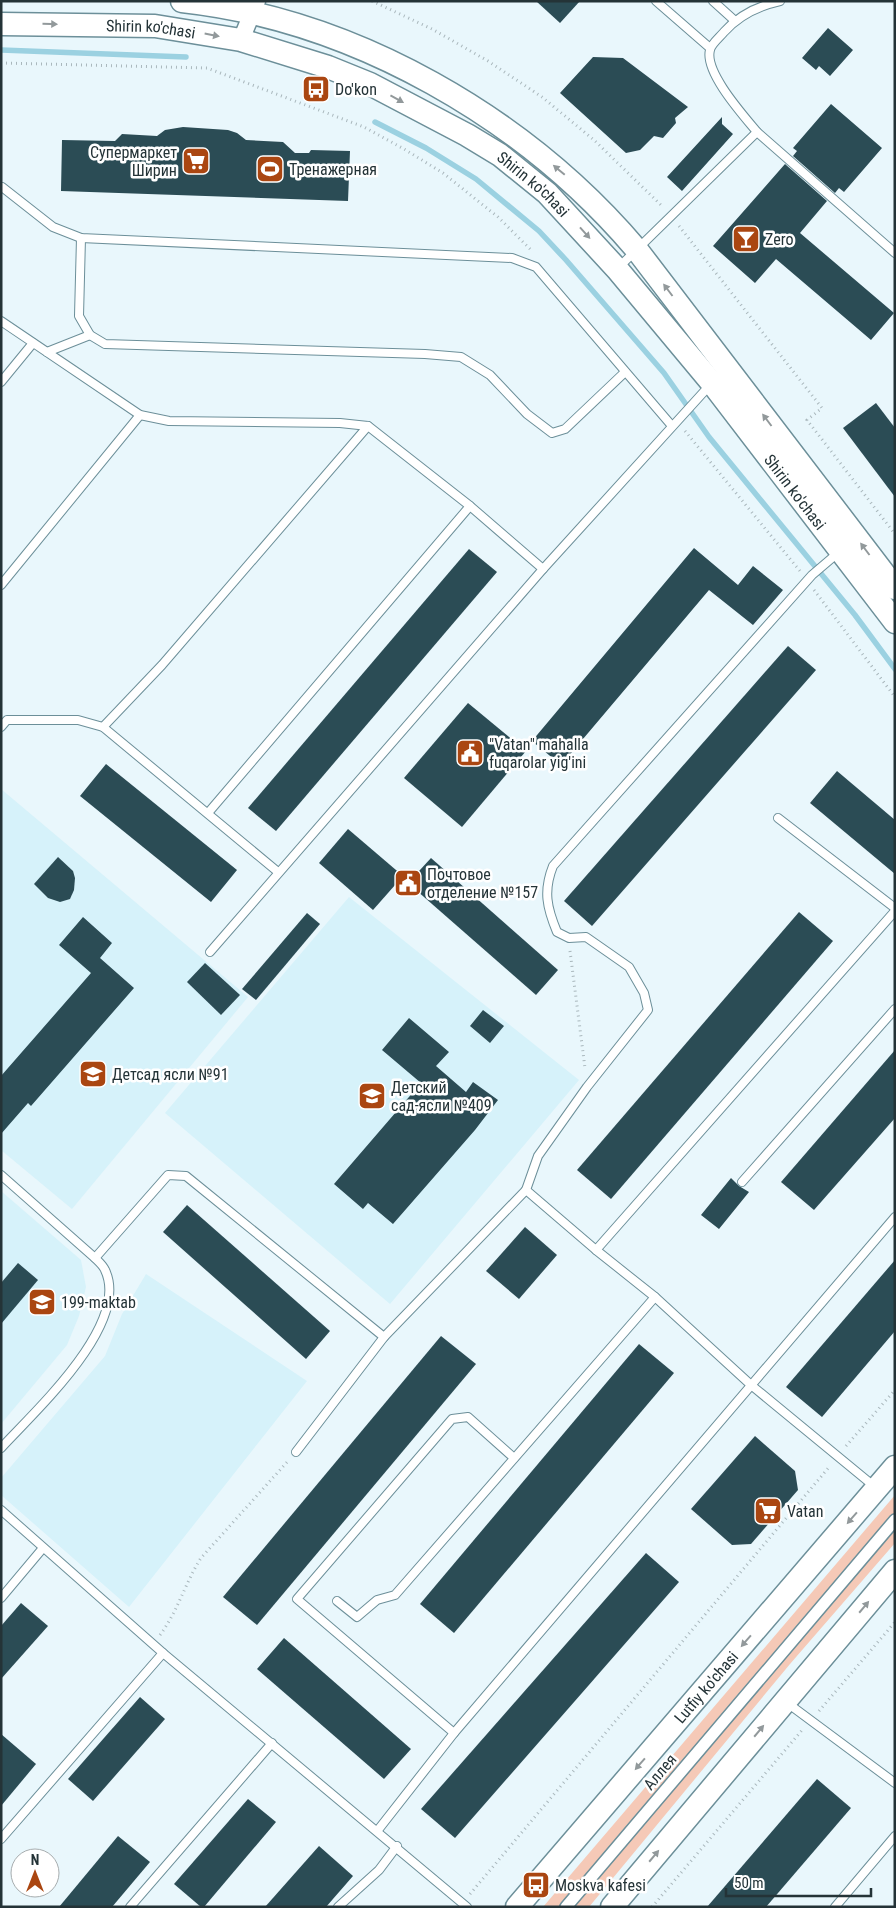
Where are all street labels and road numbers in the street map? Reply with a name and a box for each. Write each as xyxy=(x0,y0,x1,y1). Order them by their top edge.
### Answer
street label: Shirin ko'chasi xyxy=(106,16,197,42)
street label: Shirin ko'chasi xyxy=(493,147,574,221)
street label: Shirin ko'chasi xyxy=(760,450,830,533)
street label: Lutfiy ko'chasi xyxy=(670,1647,742,1727)
street label: Аллея xyxy=(640,1750,680,1794)

